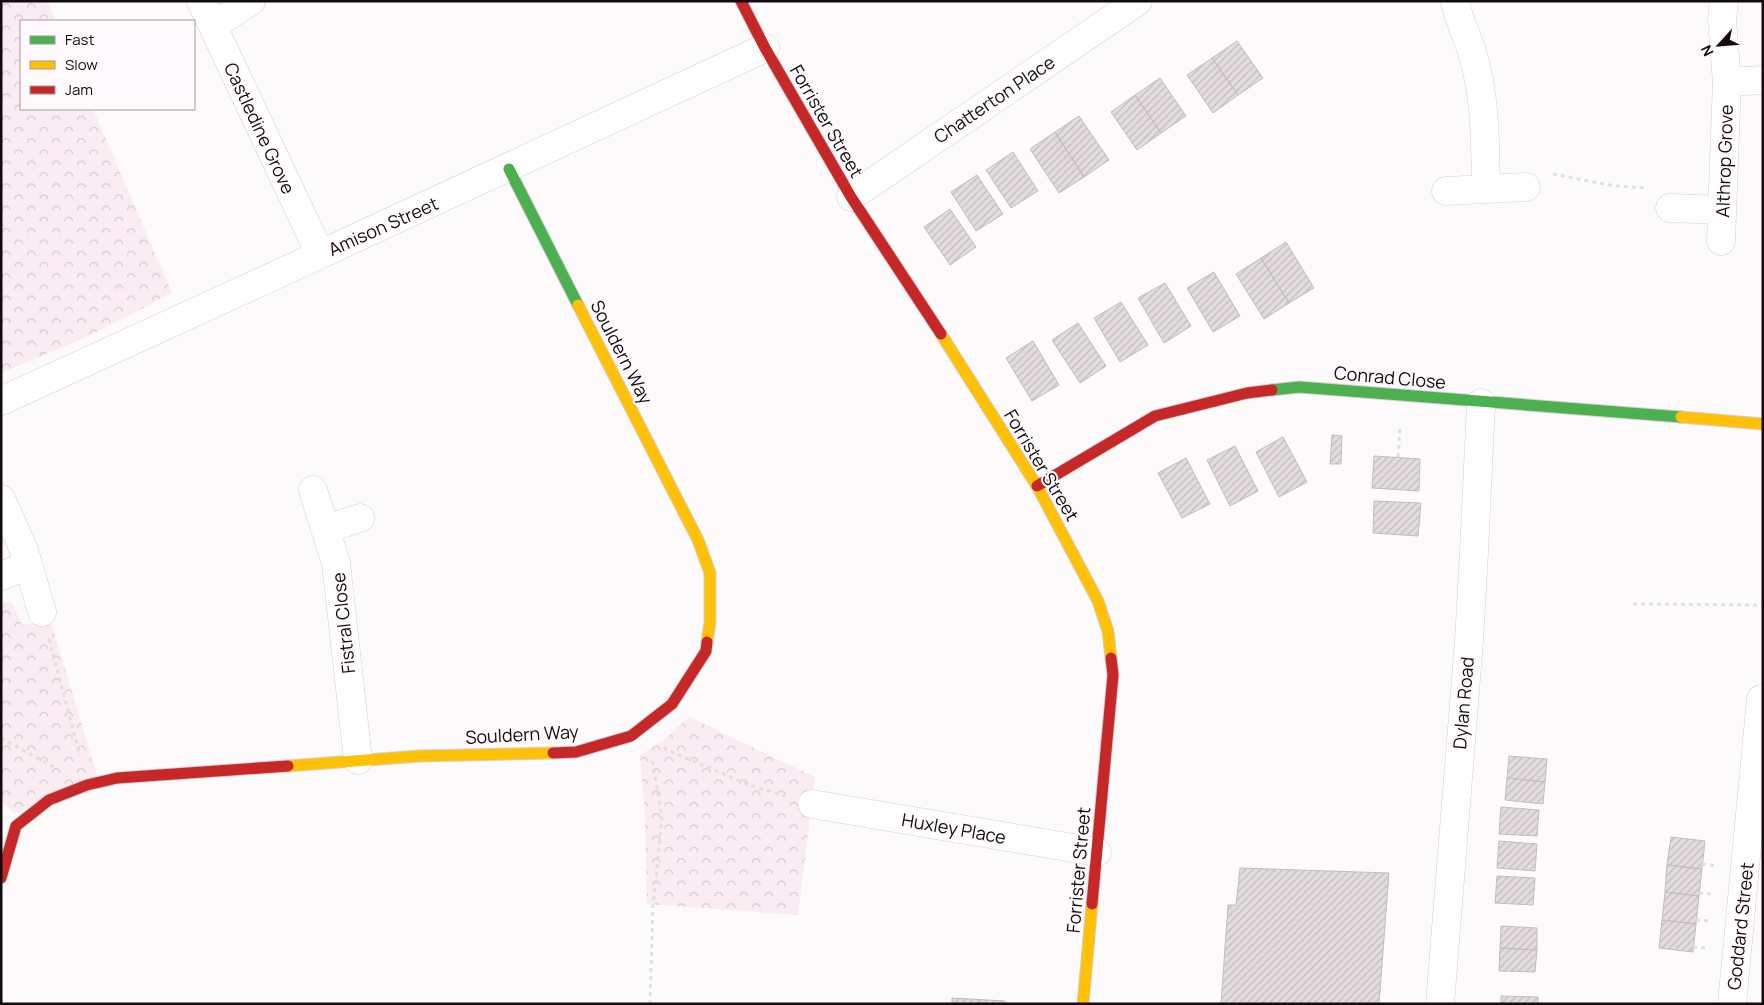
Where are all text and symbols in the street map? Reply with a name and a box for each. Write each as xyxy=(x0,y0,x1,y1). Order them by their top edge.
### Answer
legend xyxy=(20,20,195,110)
north arrow xyxy=(1694,20,1744,70)
text: Fast xyxy=(65,29,94,50)
text: N xyxy=(1696,42,1718,60)
street label: Chatterton Place xyxy=(929,50,1059,148)
text: Slow xyxy=(65,54,98,75)
street label: Castledine Grove xyxy=(219,58,301,198)
street label: Forrister Street xyxy=(785,60,869,182)
text: Jam xyxy=(65,79,93,100)
street label: Althrop Grove xyxy=(1710,104,1738,218)
street label: Amison Street xyxy=(324,191,442,261)
street label: Souldern Way xyxy=(586,296,659,409)
street label: Conrad Close xyxy=(1333,360,1447,394)
street label: Forrister Street xyxy=(999,405,1085,525)
street label: Fistral Close xyxy=(326,571,360,675)
street label: Dylan Road xyxy=(1447,656,1479,750)
street label: Souldern Way xyxy=(465,719,580,749)
street label: Forrister Street xyxy=(1061,806,1095,934)
street label: Huxley Place xyxy=(900,807,1008,849)
street label: Goddard Street xyxy=(1721,861,1759,991)

